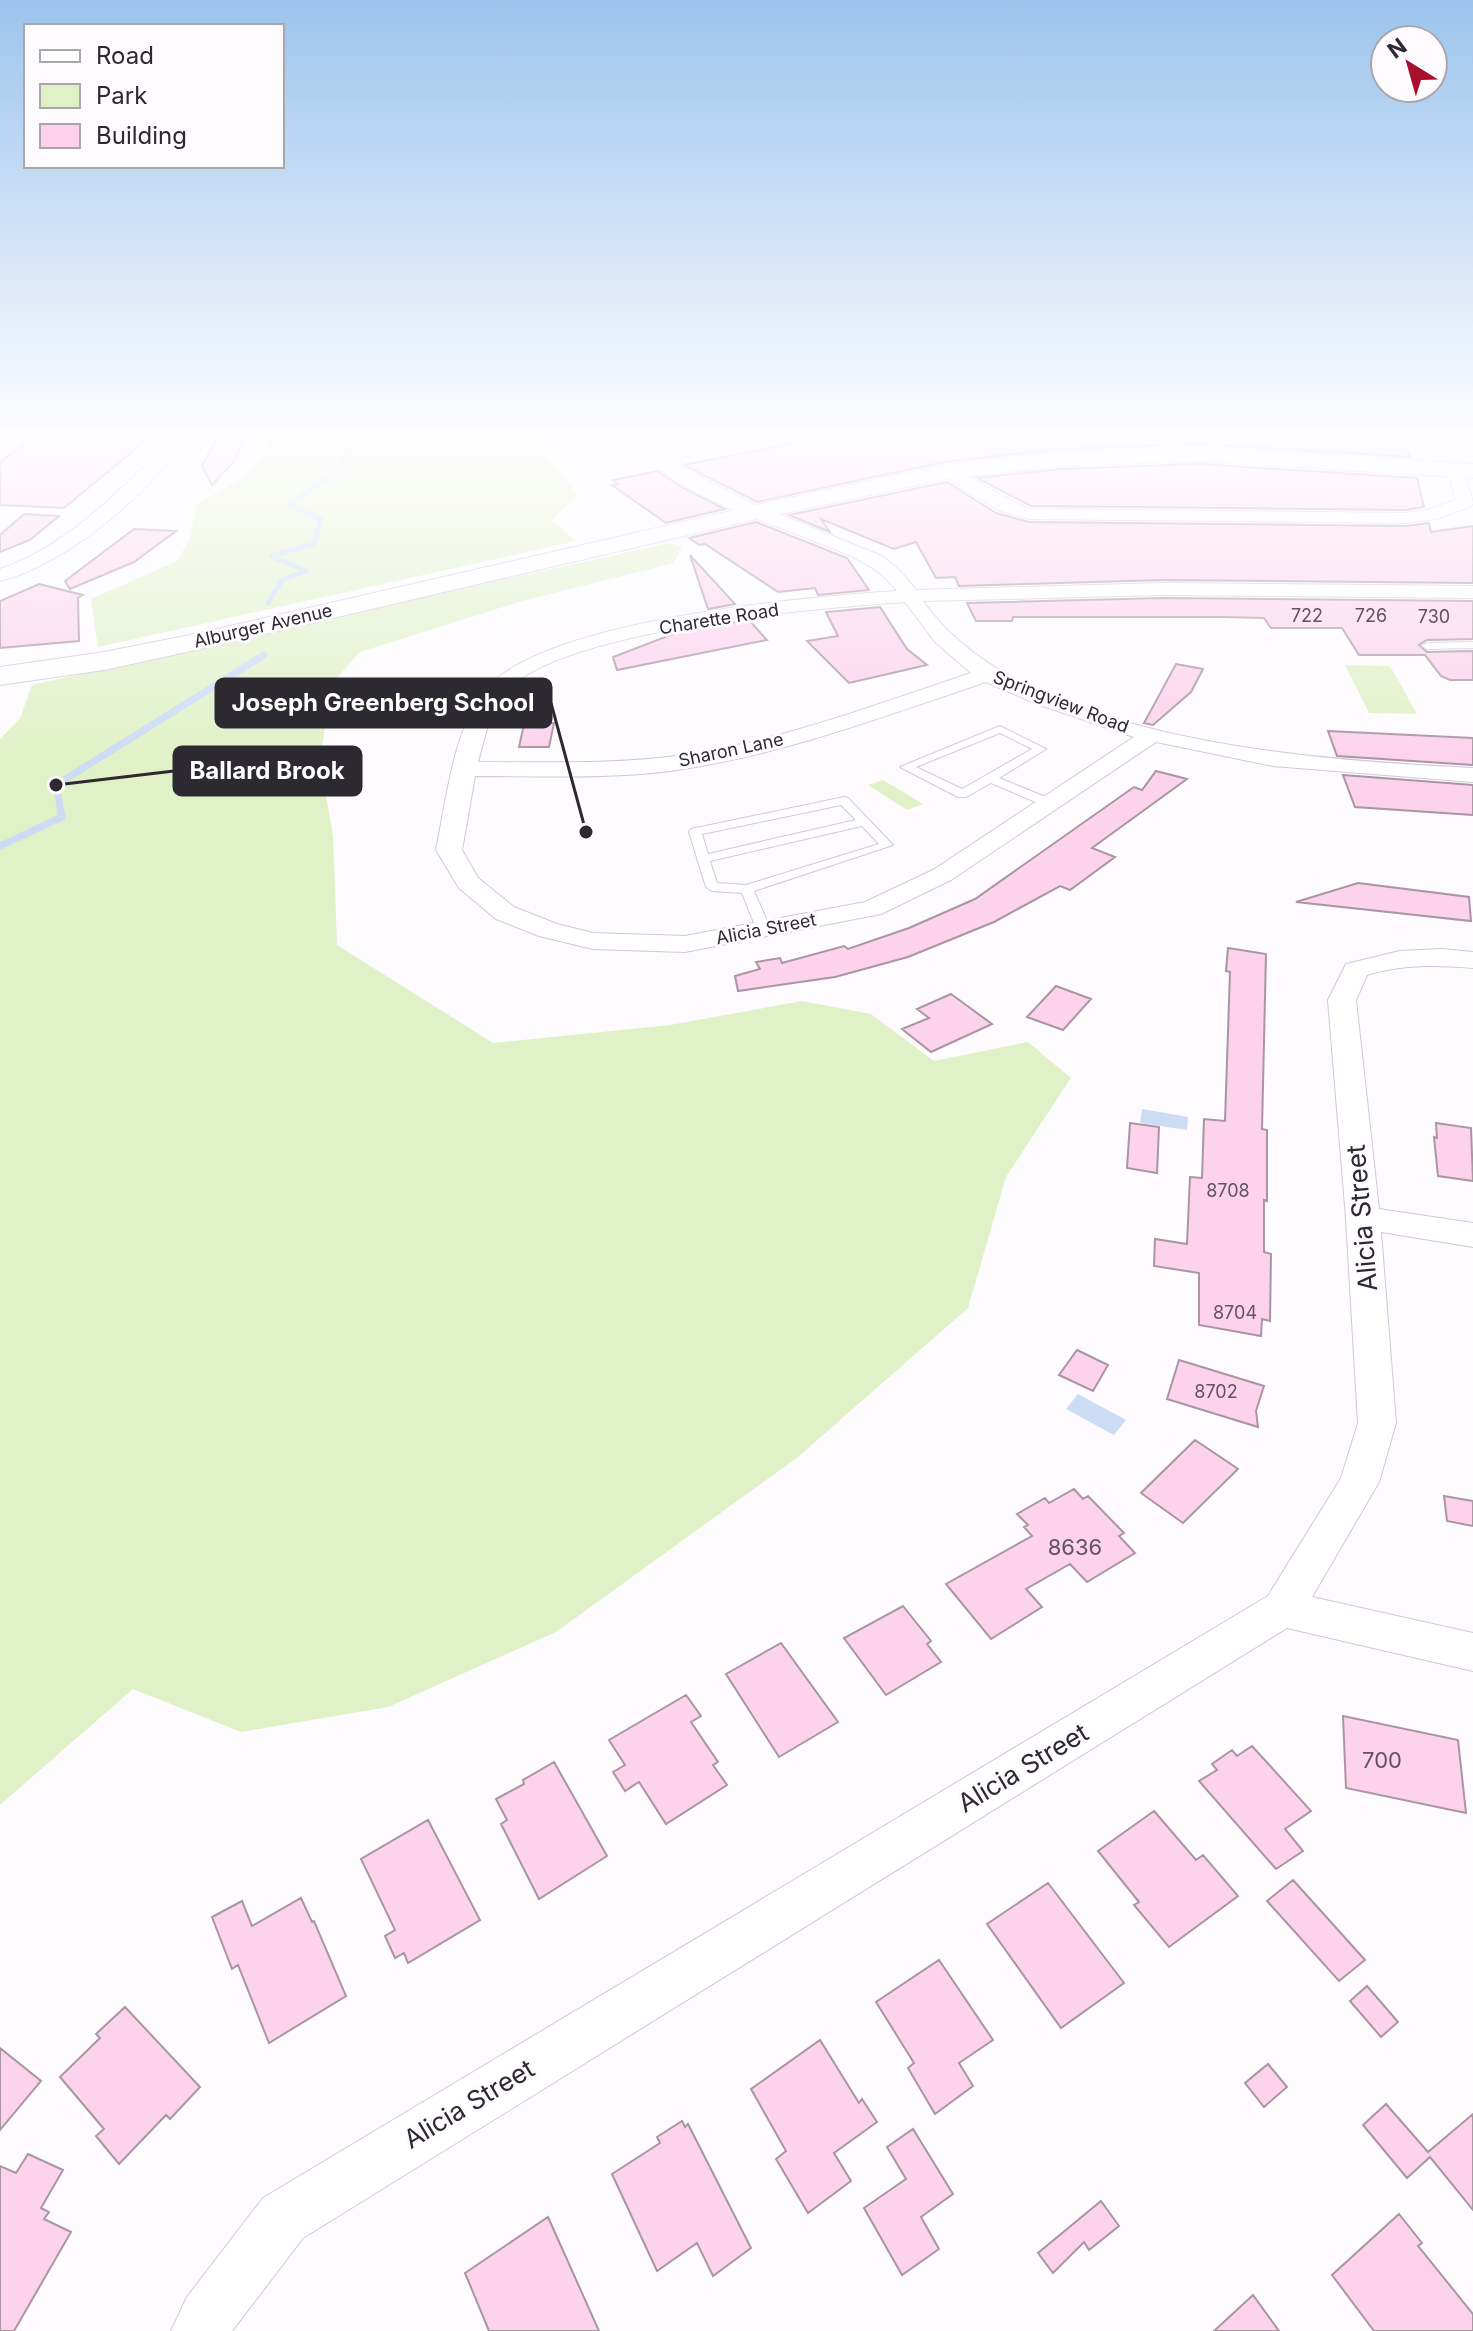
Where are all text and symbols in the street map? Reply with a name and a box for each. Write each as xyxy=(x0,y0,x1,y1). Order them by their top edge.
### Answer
legend xyxy=(24,24,284,168)
north arrow xyxy=(1369,24,1449,104)
text: N xyxy=(1382,33,1411,63)
text: Road xyxy=(96,41,154,70)
text: Park xyxy=(96,81,147,110)
text: Building xyxy=(96,121,187,150)
street label: Alburger Avenue xyxy=(192,599,334,652)
street label: Charette Road xyxy=(658,599,780,638)
house number: 722 xyxy=(1291,605,1323,626)
house number: 726 xyxy=(1355,605,1387,626)
house number: 730 xyxy=(1418,606,1450,627)
street label: Springview Road xyxy=(990,666,1132,737)
callout: Joseph Greenberg School xyxy=(216,679,551,727)
text: Joseph Greenberg School xyxy=(231,688,535,717)
street label: Sharon Lane xyxy=(677,728,785,771)
callout: Ballard Brook xyxy=(174,747,361,795)
text: Ballard Brook xyxy=(189,756,345,785)
street label: Alicia Street xyxy=(714,908,818,949)
street label: Alicia Street xyxy=(1340,1143,1383,1293)
house number: 8708 xyxy=(1206,1180,1250,1201)
house number: 8704 xyxy=(1213,1302,1257,1323)
house number: 8702 xyxy=(1194,1381,1238,1402)
house number: 8636 xyxy=(1048,1534,1102,1560)
street label: Alicia Street xyxy=(952,1716,1094,1819)
house number: 700 xyxy=(1362,1747,1402,1773)
street label: Alicia Street xyxy=(398,2052,540,2155)

